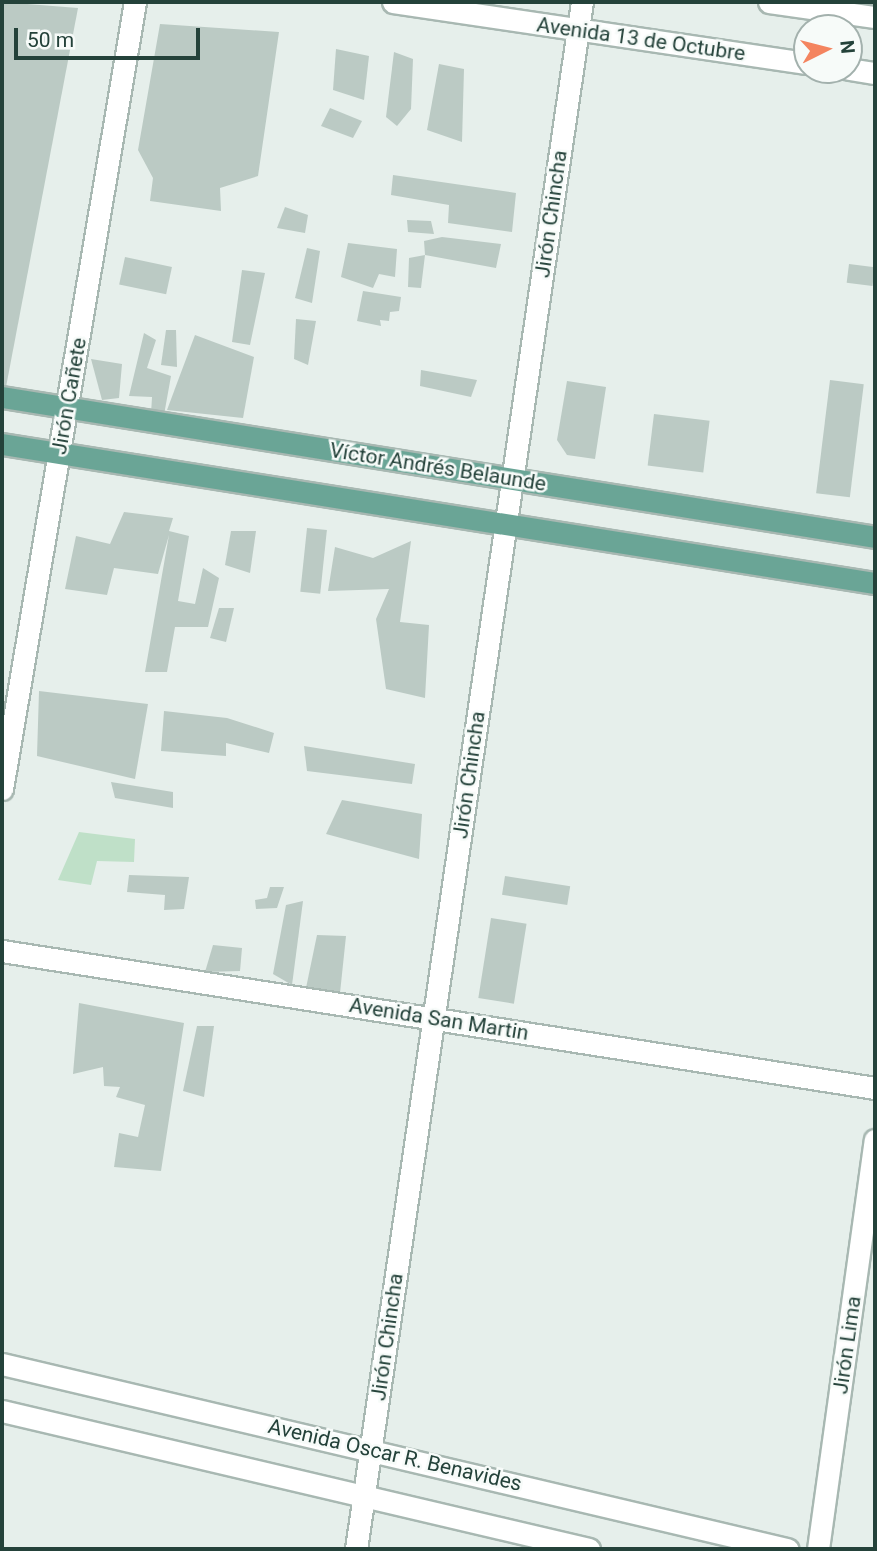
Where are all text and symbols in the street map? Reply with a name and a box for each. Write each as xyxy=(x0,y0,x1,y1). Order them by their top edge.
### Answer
street label: Avenida 13 de Octubre xyxy=(535,12,747,66)
scale bar xyxy=(18,14,203,58)
north arrow xyxy=(793,14,863,84)
text: 50 m xyxy=(27,28,74,52)
text: N xyxy=(835,39,860,55)
street label: Jirón Chincha xyxy=(530,149,572,279)
street label: Jirón Cañete xyxy=(46,336,92,456)
street label: Víctor Andrés Belaunde xyxy=(328,437,548,497)
street label: Jirón Chincha xyxy=(448,710,490,840)
street label: Avenida San Martin xyxy=(348,992,530,1046)
street label: Jirón Chincha xyxy=(366,1272,408,1402)
street label: Jirón Lima xyxy=(828,1294,866,1396)
street label: Avenida Oscar R. Benavides xyxy=(266,1414,524,1496)

